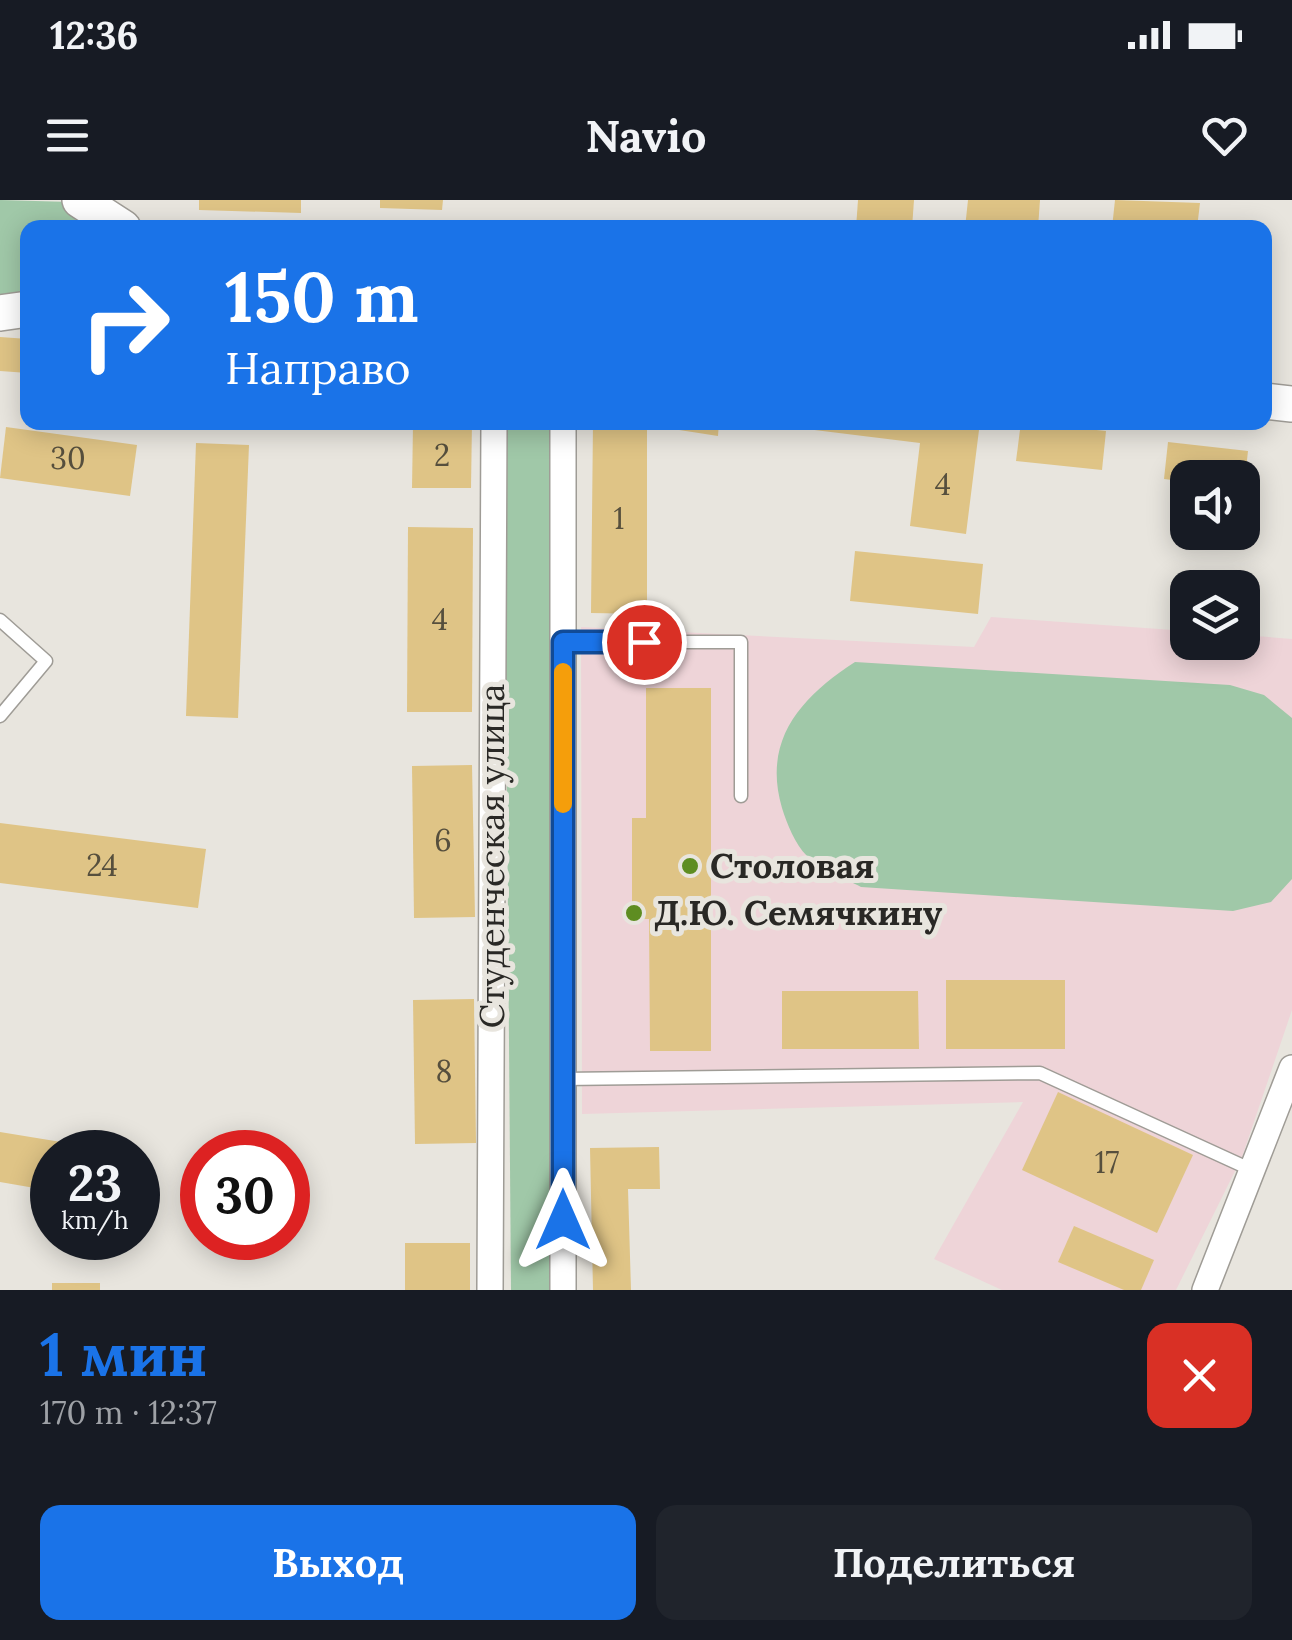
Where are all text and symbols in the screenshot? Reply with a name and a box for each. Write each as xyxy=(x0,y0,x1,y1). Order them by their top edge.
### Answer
text: 12:36 xyxy=(50,11,138,59)
text: Navio xyxy=(585,107,707,164)
icon: menu xyxy=(40,108,95,163)
icon: heart xyxy=(1197,108,1252,163)
text: 150 m xyxy=(225,252,419,341)
icon: right xyxy=(60,260,190,390)
text: Направо xyxy=(225,339,411,396)
house number: 2 xyxy=(434,436,450,474)
house number: 30 xyxy=(50,439,86,477)
map controls xyxy=(1170,460,1260,660)
button: sound xyxy=(1170,460,1260,550)
house number: 4 xyxy=(935,465,951,503)
house number: 1 xyxy=(614,499,624,537)
button: layers xyxy=(1170,570,1260,660)
house number: 4 xyxy=(432,600,448,638)
pin xyxy=(602,600,687,685)
icon: arrive xyxy=(617,615,672,670)
street label: Студенческая улица xyxy=(469,684,514,1028)
house number: 6 xyxy=(434,821,452,859)
place label: Столовая xyxy=(710,843,875,888)
house number: 24 xyxy=(86,846,118,884)
marker: Столовая xyxy=(679,855,701,877)
place label: Д.Ю. Семячкину xyxy=(654,890,943,935)
marker: Д.Ю. Семячкину xyxy=(623,902,645,924)
house number: 8 xyxy=(436,1052,452,1090)
speed limit sign: 30 xyxy=(180,1130,310,1260)
house number: 17 xyxy=(1095,1143,1120,1181)
text: 23 xyxy=(68,1151,122,1215)
position arrow xyxy=(511,1168,615,1272)
text: km/h xyxy=(61,1204,129,1236)
text: 1 мин xyxy=(40,1316,208,1392)
button: close xyxy=(1147,1323,1252,1428)
text: 170 m · 12:37 xyxy=(40,1392,217,1433)
button: Выход xyxy=(40,1505,636,1620)
button: Поделиться xyxy=(656,1505,1252,1620)

